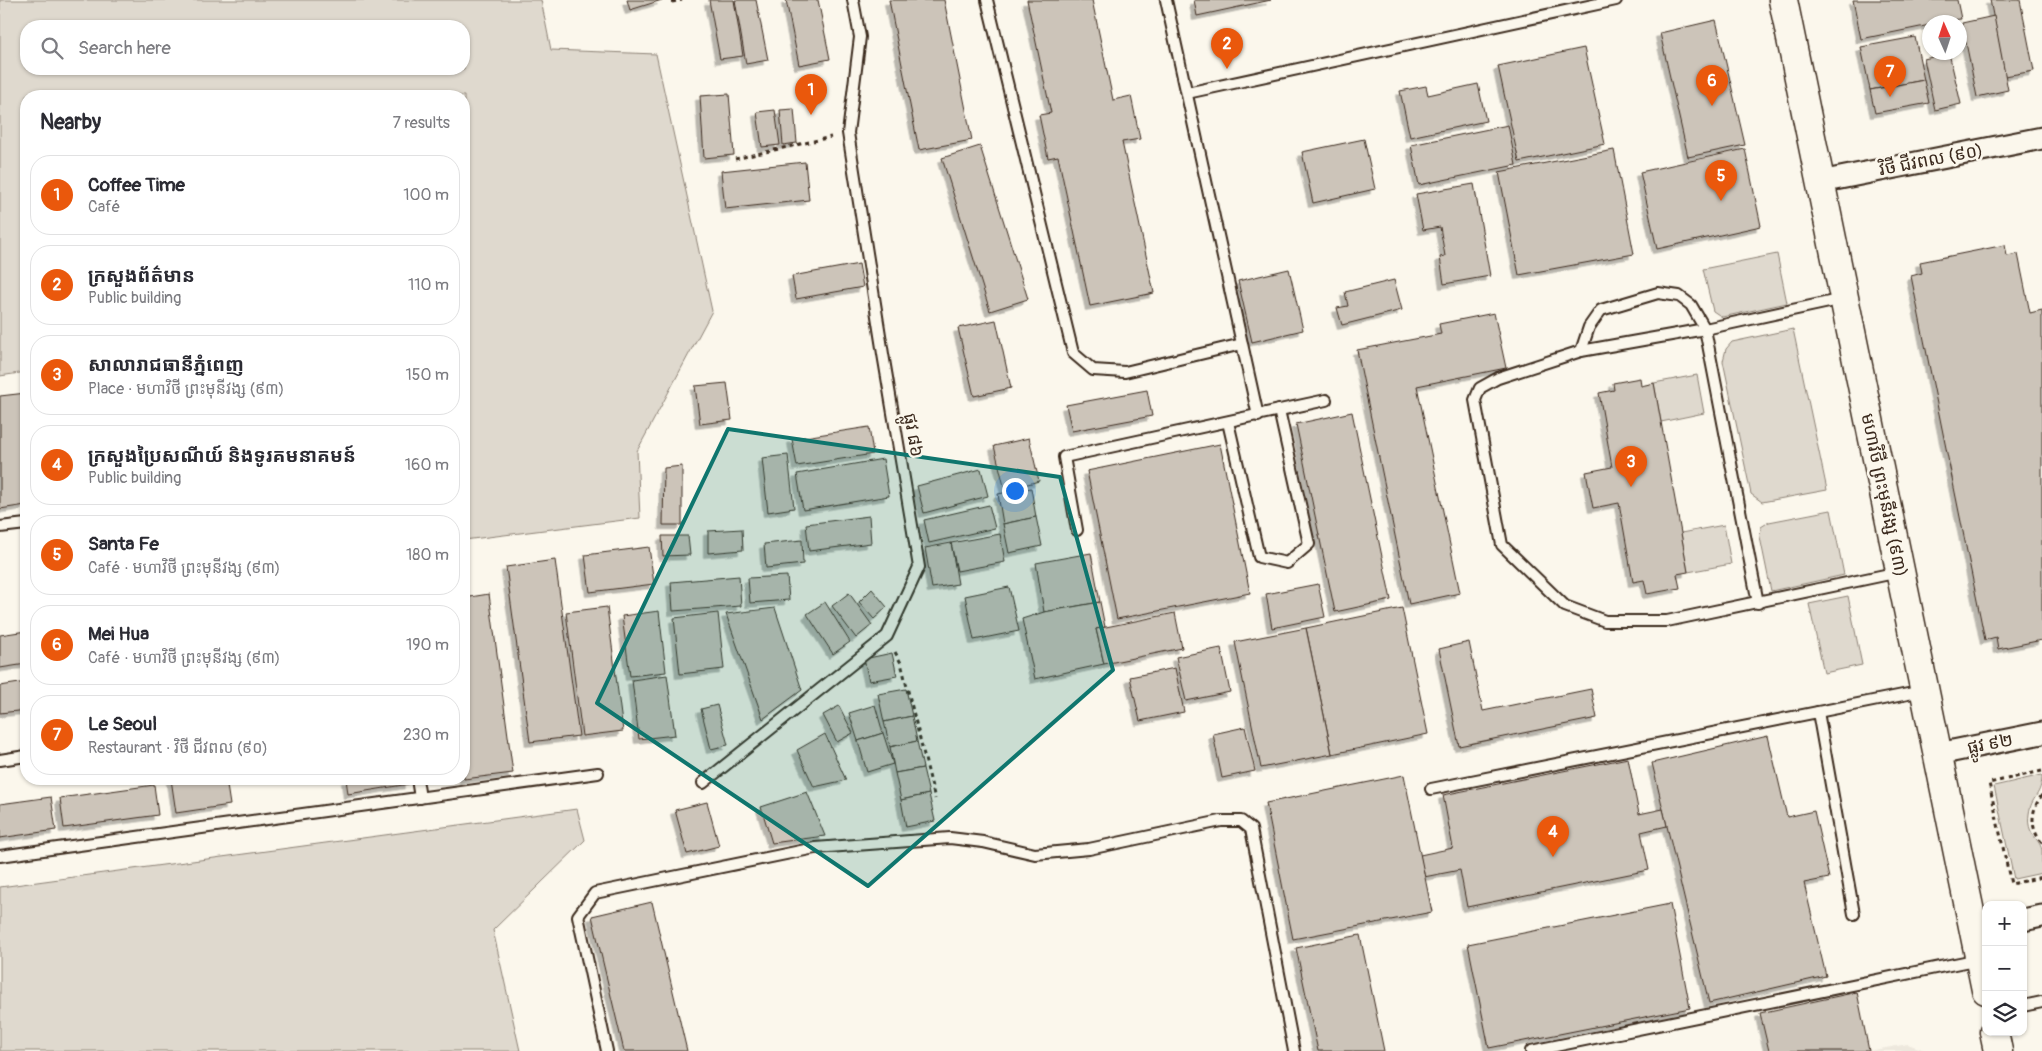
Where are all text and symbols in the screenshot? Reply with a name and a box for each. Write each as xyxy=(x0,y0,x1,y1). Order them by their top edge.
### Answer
north arrow xyxy=(1922,15,1967,60)
search box xyxy=(20,20,470,75)
pin: 2 xyxy=(1211,28,1243,69)
icon: search xyxy=(38,34,66,62)
text: Search here xyxy=(78,36,171,60)
pin: 7 xyxy=(1874,56,1906,97)
pin: 6 xyxy=(1696,65,1728,106)
pin: 1 xyxy=(795,74,827,115)
text: Nearby xyxy=(40,109,101,136)
text: 7 results xyxy=(392,113,450,133)
street label: វិថី ជីវពល (៩០) xyxy=(1876,138,1985,182)
pin: 5 xyxy=(1705,160,1737,201)
text: Coffee Time xyxy=(88,173,185,197)
text: 1 xyxy=(54,185,60,205)
text: 100 m xyxy=(403,185,449,205)
text: Café xyxy=(88,197,120,217)
text: ក្រសួងព័ត៌មាន xyxy=(88,264,195,288)
text: 2 xyxy=(53,275,61,295)
text: 110 m xyxy=(408,275,449,295)
text: Public building xyxy=(88,288,181,308)
text: សាលារាជធានីភ្នំពេញ xyxy=(88,353,244,377)
text: 3 xyxy=(53,365,61,385)
text: 150 m xyxy=(405,365,449,385)
text: Place · មហាវិថី ព្រះមុនីវង្ស (៩៣) xyxy=(88,379,284,399)
street label: ផ្លូវ ៨៦ xyxy=(894,411,928,459)
street label: មហាវិថី ព្រះមុនីវង្ស (៩៣) xyxy=(1855,411,1913,579)
text: ក្រសួងប្រៃសណីយ៍ និងទូរគមនាគមន៍ xyxy=(88,444,356,468)
pin: 3 xyxy=(1615,446,1647,487)
text: 4 xyxy=(52,455,62,475)
text: 160 m xyxy=(405,455,449,475)
text: Public building xyxy=(88,468,181,488)
your location xyxy=(1002,478,1028,504)
text: Santa Fe xyxy=(88,532,159,556)
text: 5 xyxy=(53,545,61,565)
text: 180 m xyxy=(406,545,449,565)
text: Café · មហាវិថី ព្រះមុនីវង្ស (៩៣) xyxy=(88,558,280,578)
text: Mei Hua xyxy=(88,622,149,646)
text: 6 xyxy=(52,635,62,655)
text: 190 m xyxy=(406,635,449,655)
text: Café · មហាវិថី ព្រះមុនីវង្ស (៩៣) xyxy=(88,648,280,668)
text: Le Seoul xyxy=(88,712,157,736)
text: 7 xyxy=(53,725,61,745)
text: 230 m xyxy=(403,725,449,745)
street label: ផ្លូវ ៩២ xyxy=(1965,728,2016,764)
text: Restaurant · វិថី ជីវពល (៩០) xyxy=(88,738,268,758)
pin: 4 xyxy=(1537,816,1569,857)
map controls xyxy=(1982,901,2027,1036)
button: + xyxy=(1982,901,2027,946)
button: − xyxy=(1982,946,2027,991)
button: layers xyxy=(1982,991,2027,1036)

